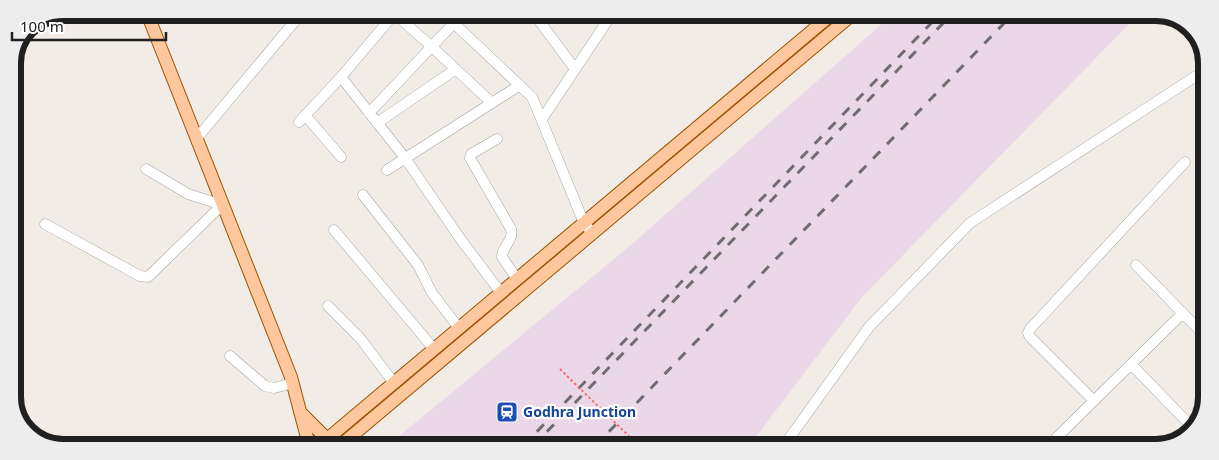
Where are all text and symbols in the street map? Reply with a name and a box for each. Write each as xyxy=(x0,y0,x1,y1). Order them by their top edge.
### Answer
scale bar xyxy=(12,10,166,42)
text: 100 m xyxy=(20,16,64,36)
station icon: Godhra Junction xyxy=(495,400,519,424)
place label: Godhra Junction xyxy=(523,402,636,421)

